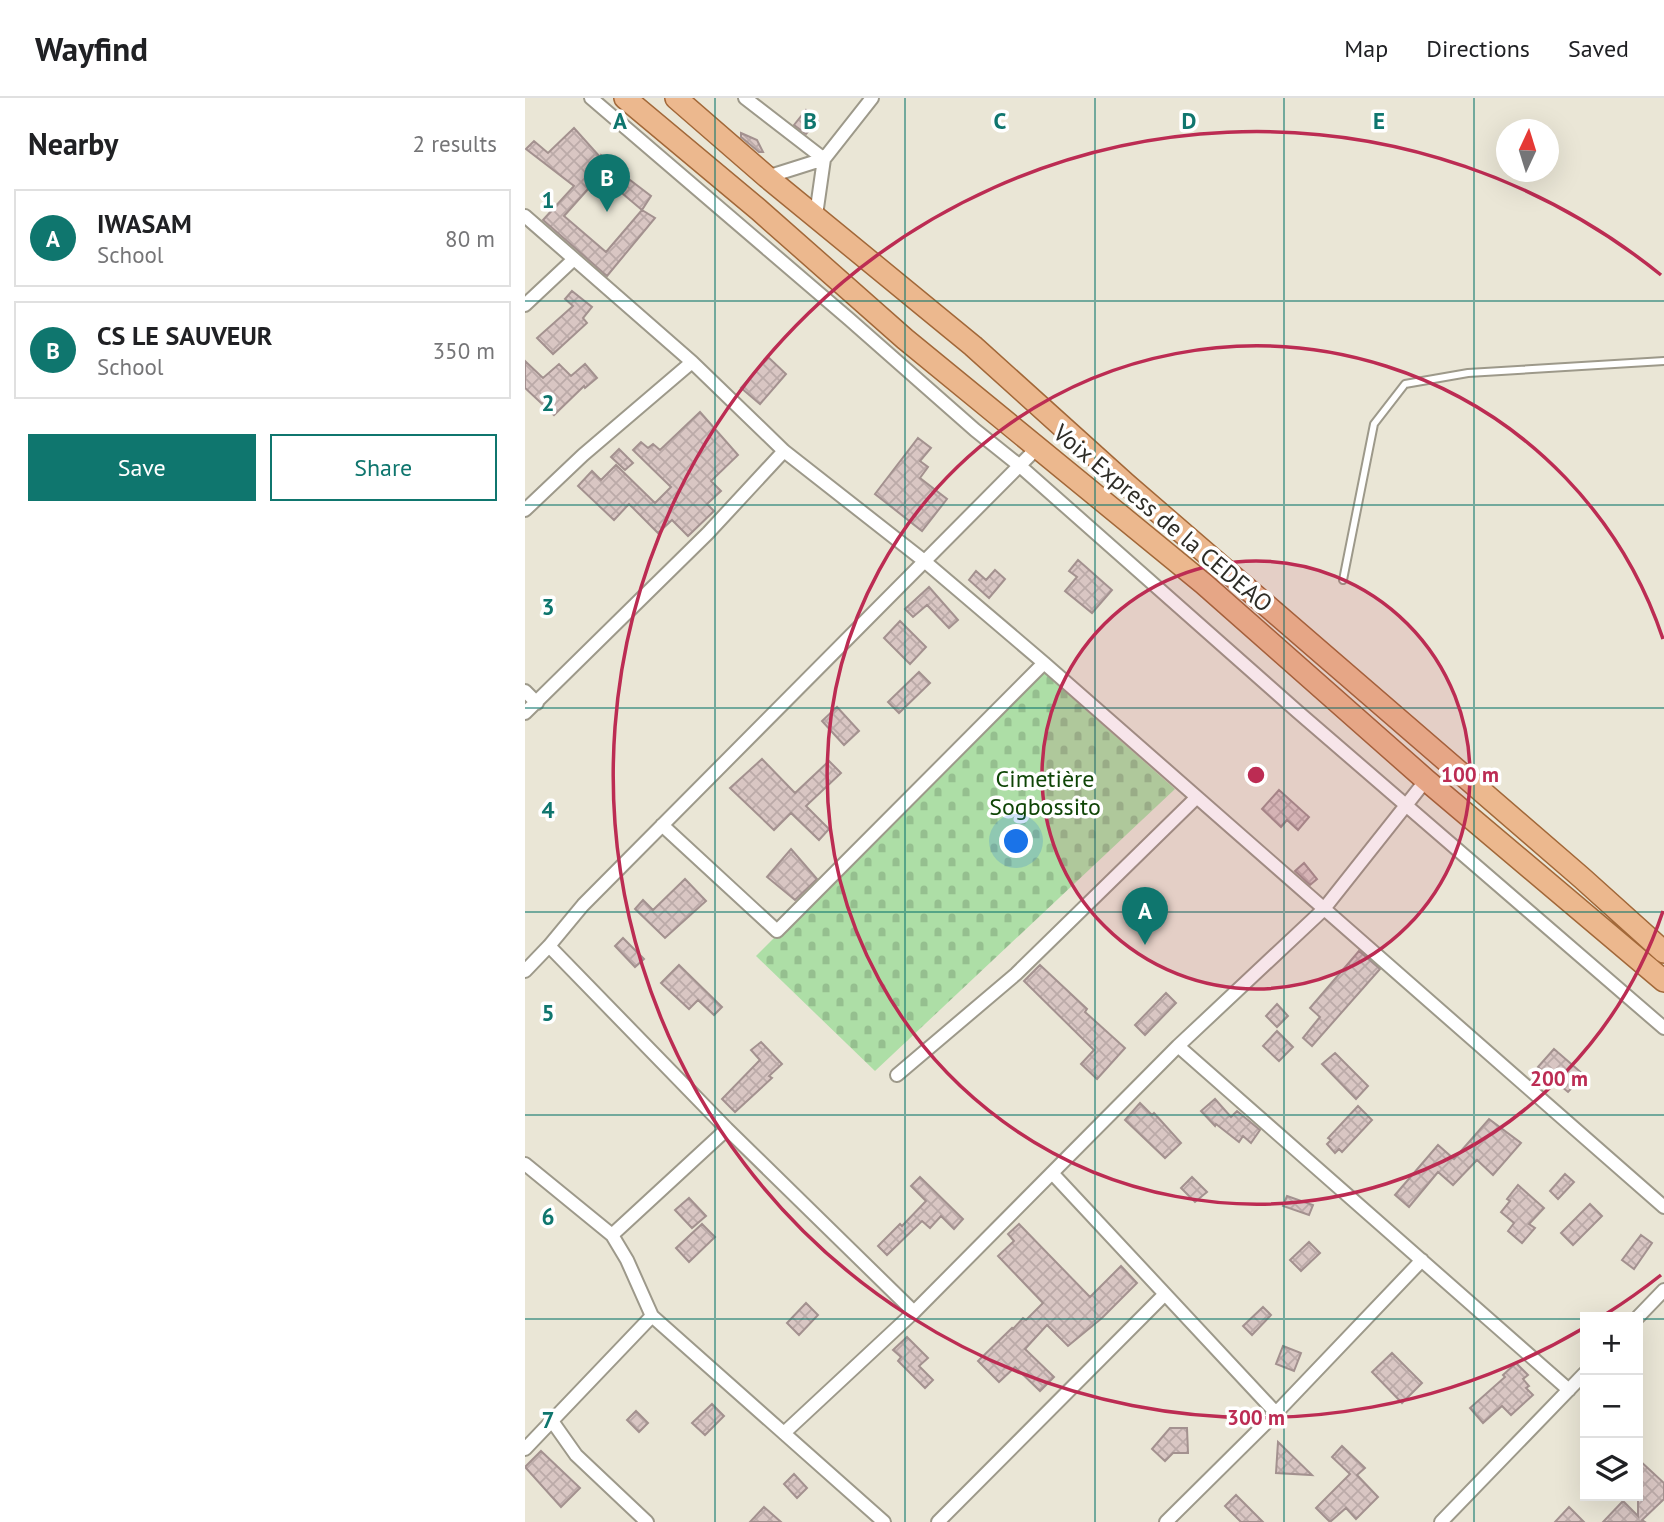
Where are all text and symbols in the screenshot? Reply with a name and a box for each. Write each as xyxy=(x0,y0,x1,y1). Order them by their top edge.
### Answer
text: Wayfind xyxy=(35,27,148,70)
text: Map xyxy=(1344,33,1388,64)
text: Directions xyxy=(1426,33,1530,64)
text: Saved xyxy=(1568,33,1629,64)
text: A xyxy=(613,106,627,135)
text: B xyxy=(803,106,817,135)
text: C xyxy=(994,106,1007,135)
text: D xyxy=(1182,106,1196,135)
text: E xyxy=(1373,106,1385,135)
north arrow xyxy=(1496,119,1559,182)
text: Nearby xyxy=(28,124,118,163)
text: 2 results xyxy=(413,129,497,158)
pin: B xyxy=(584,154,630,212)
text: 1 xyxy=(541,185,555,214)
text: IWASAM xyxy=(97,207,192,240)
text: A xyxy=(46,224,60,253)
text: 80 m xyxy=(445,224,495,253)
text: School xyxy=(97,240,164,269)
text: CS LE SAUVEUR xyxy=(97,319,272,352)
text: B xyxy=(46,336,60,365)
text: 350 m xyxy=(433,336,495,365)
text: School xyxy=(97,352,164,381)
text: 2 xyxy=(541,388,555,417)
street label: Voix Express de la CEDEAO xyxy=(1046,417,1279,619)
button: Save xyxy=(28,434,256,501)
button: Share xyxy=(270,434,497,501)
text: 3 xyxy=(541,592,555,621)
text: 100 m xyxy=(1441,761,1499,788)
park label: Cimetière Sogbossito xyxy=(989,763,1101,822)
centre of rings xyxy=(1244,763,1268,787)
text: 4 xyxy=(541,795,555,824)
your location xyxy=(999,824,1033,858)
pin: A xyxy=(1122,887,1168,945)
text: 5 xyxy=(541,998,555,1027)
text: 200 m xyxy=(1530,1065,1588,1092)
text: 6 xyxy=(541,1202,555,1231)
map controls xyxy=(1580,1312,1643,1501)
button: + xyxy=(1580,1312,1643,1375)
button: − xyxy=(1580,1375,1643,1438)
text: 300 m xyxy=(1227,1404,1285,1431)
text: 7 xyxy=(541,1405,555,1434)
button: layers xyxy=(1580,1438,1643,1501)

